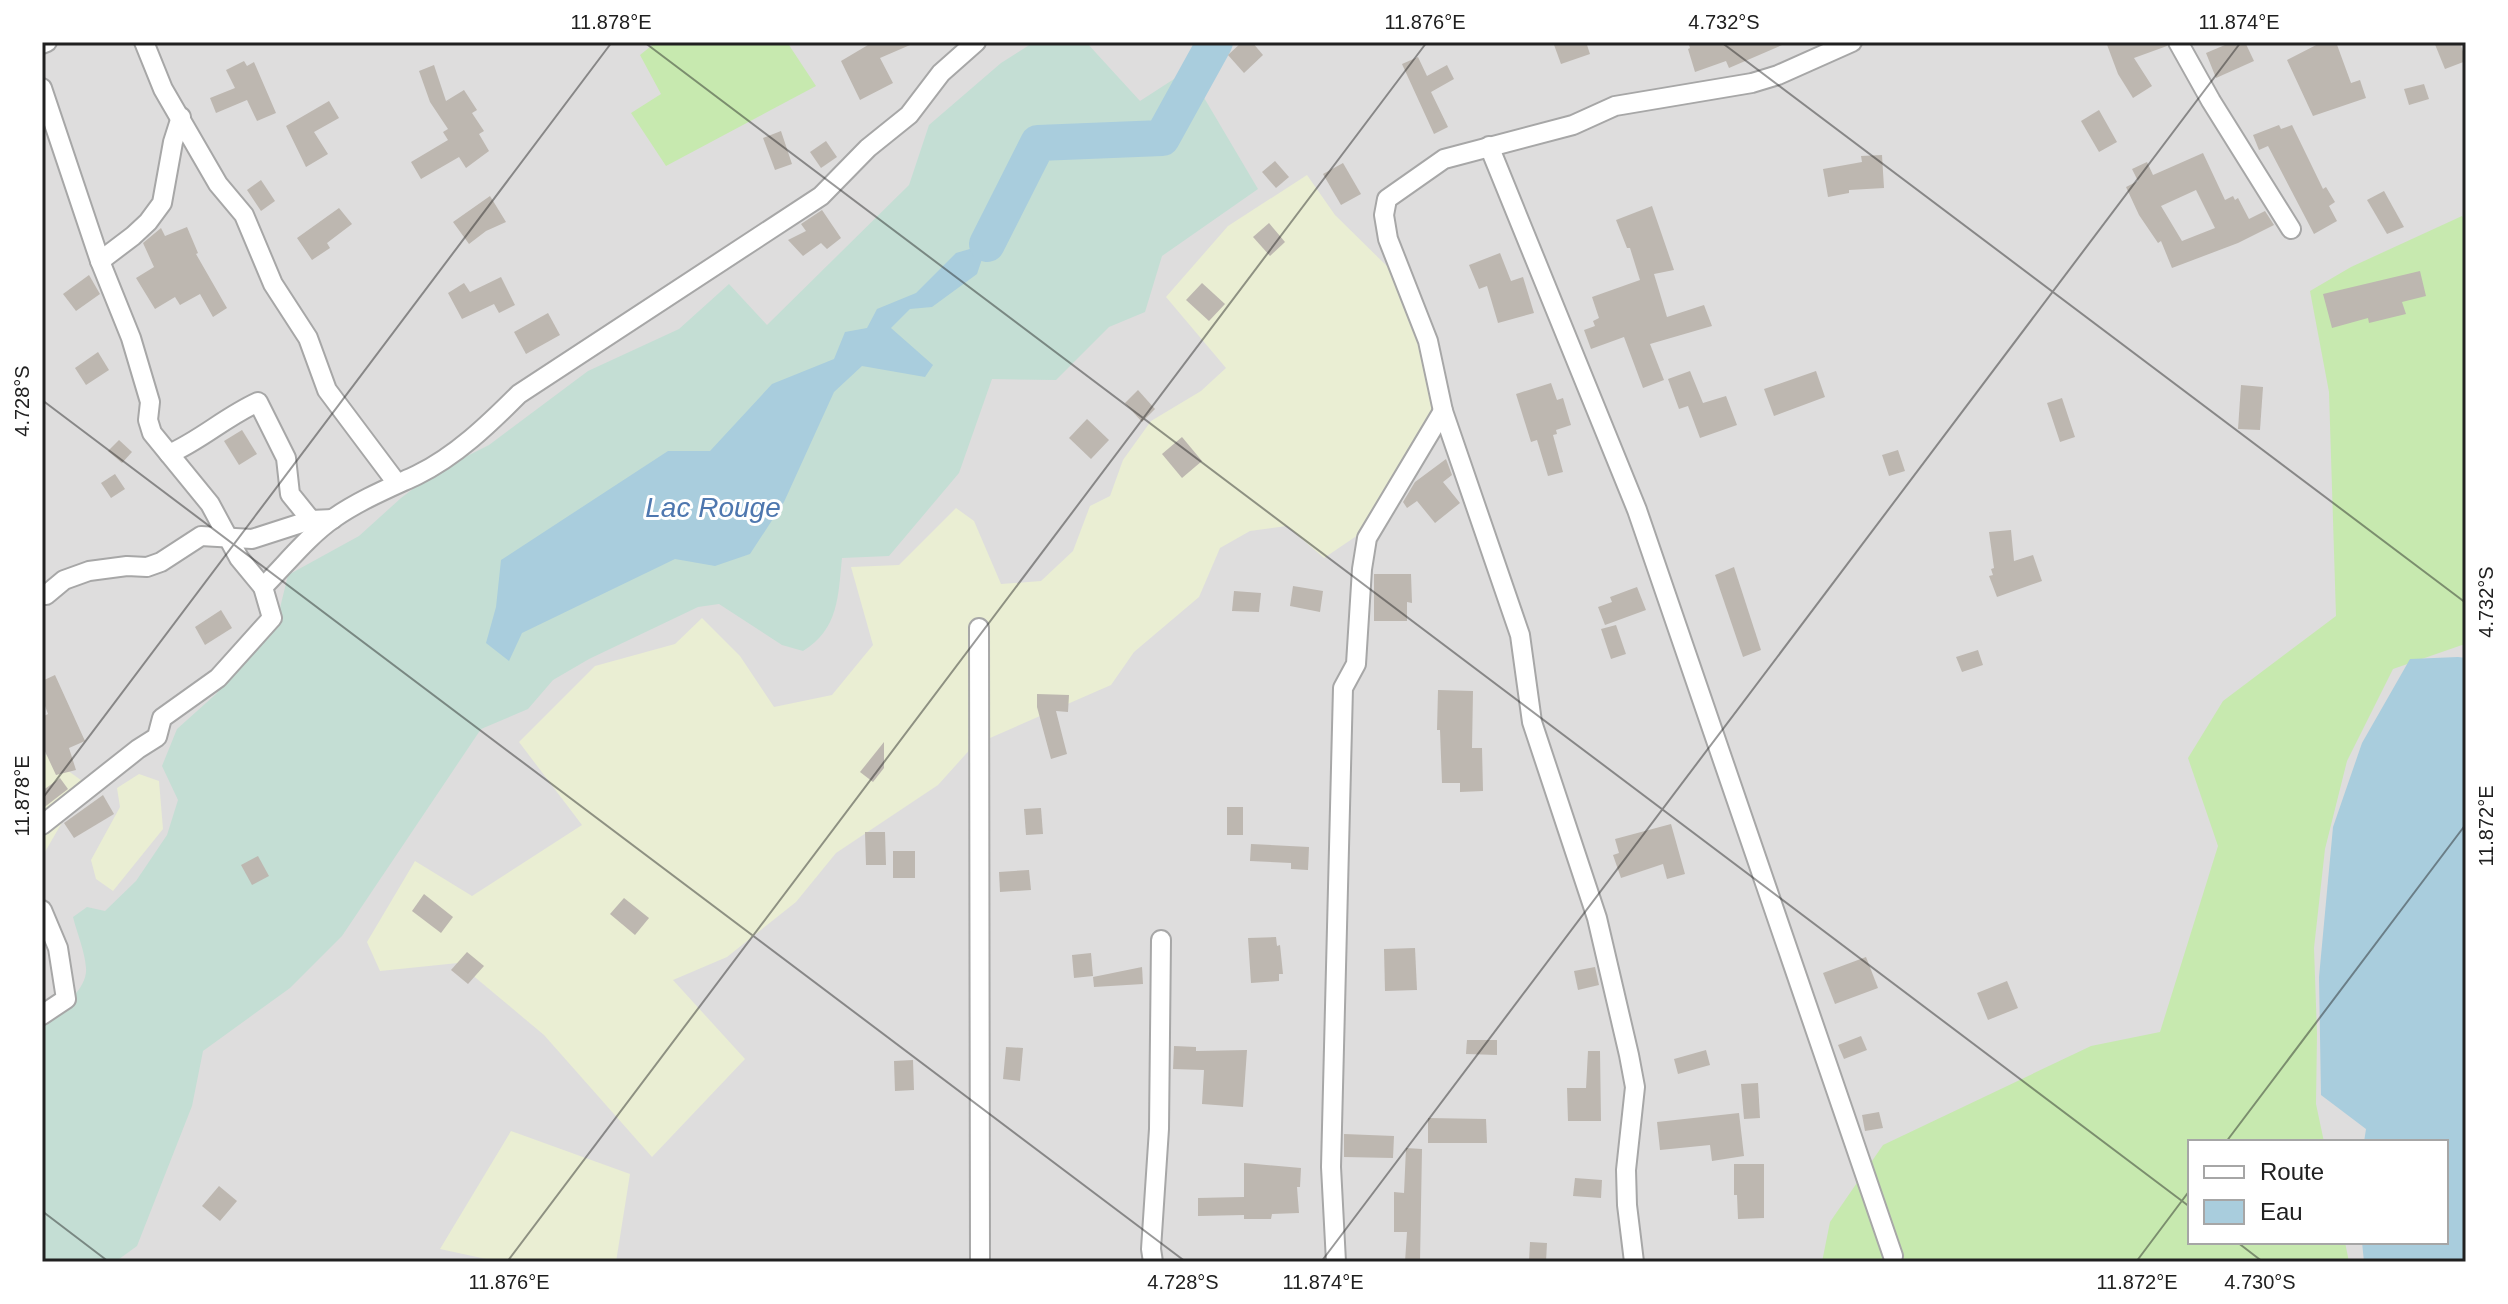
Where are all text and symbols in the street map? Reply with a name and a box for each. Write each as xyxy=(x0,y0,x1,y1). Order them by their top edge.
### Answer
text: 11.878°E xyxy=(570,11,652,33)
text: 11.876°E xyxy=(1384,11,1466,33)
text: 4.732°S xyxy=(1688,11,1760,33)
text: 11.874°E xyxy=(2198,11,2280,33)
text: 4.728°S xyxy=(11,365,33,437)
water label: Lac Rouge xyxy=(645,492,781,523)
text: 4.732°S xyxy=(2475,566,2497,638)
text: 11.878°E xyxy=(11,755,33,837)
text: 11.872°E xyxy=(2475,785,2497,867)
legend xyxy=(2188,1140,2448,1244)
text: Route xyxy=(2260,1158,2324,1185)
text: Eau xyxy=(2260,1198,2303,1225)
text: 11.876°E xyxy=(468,1271,550,1293)
text: 4.728°S xyxy=(1147,1271,1219,1293)
text: 11.874°E xyxy=(1282,1271,1364,1293)
text: 11.872°E xyxy=(2096,1271,2178,1293)
text: 4.730°S xyxy=(2224,1271,2296,1293)

